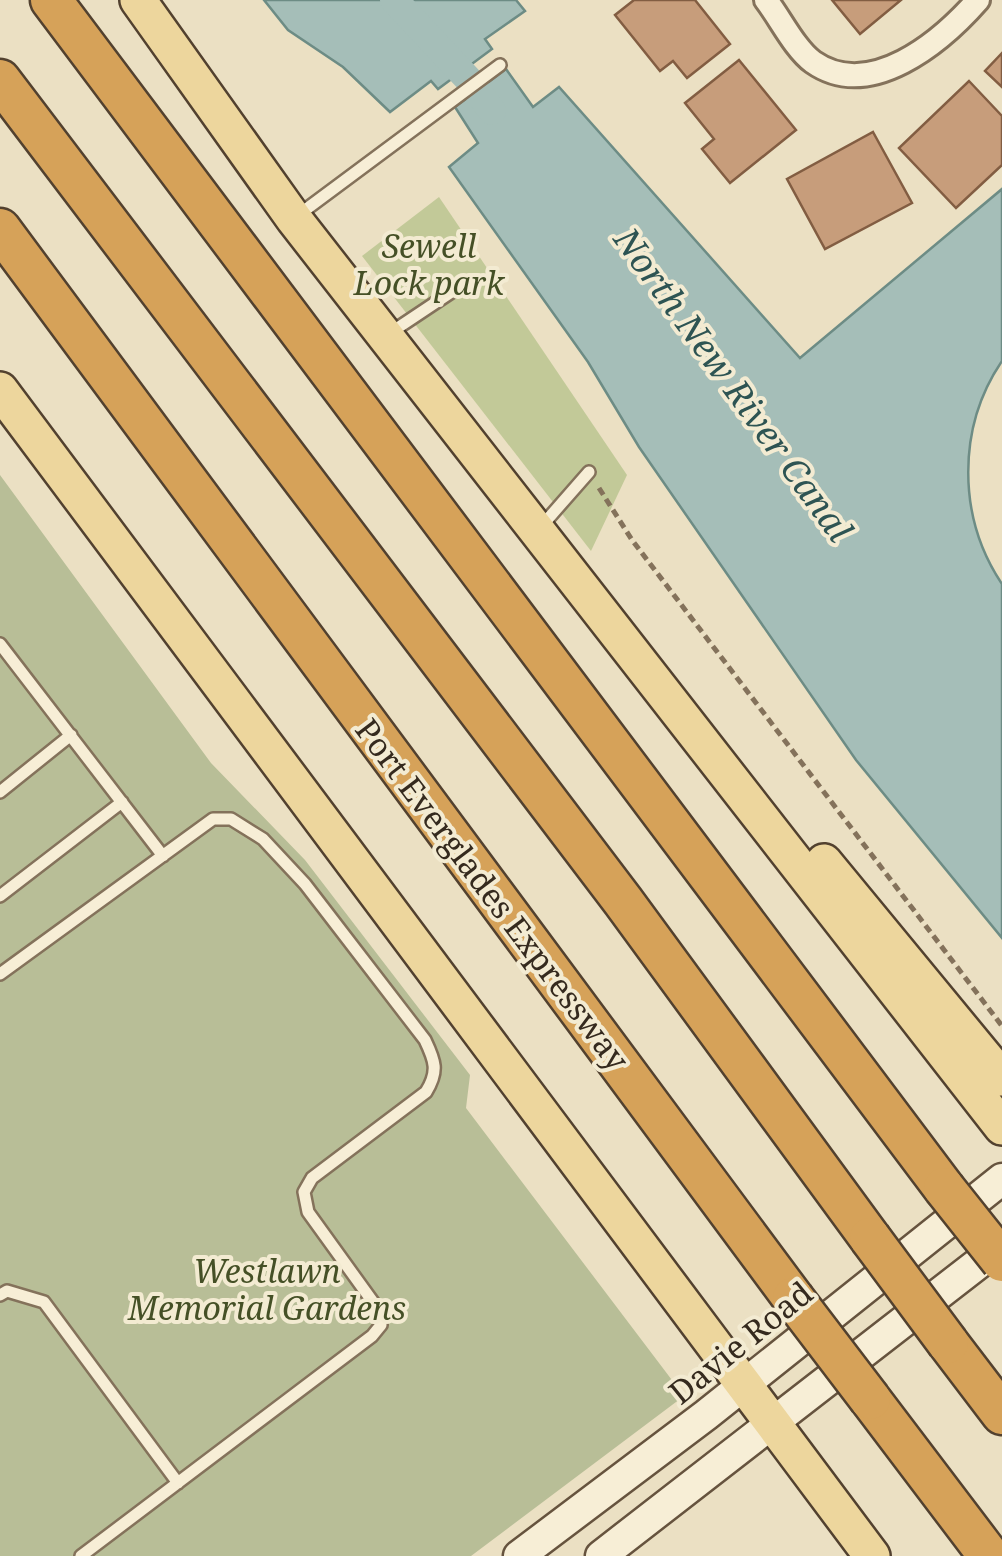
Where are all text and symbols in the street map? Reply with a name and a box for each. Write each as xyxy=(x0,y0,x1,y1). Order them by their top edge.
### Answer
water label: North New River Canal xyxy=(603,217,864,551)
park label: Sewell Lock park xyxy=(353,224,506,304)
street label: Port Everglades Expressway xyxy=(346,709,640,1079)
park label: Westlawn Memorial Gardens xyxy=(127,1249,406,1329)
street label: Davie Road xyxy=(659,1271,821,1413)

